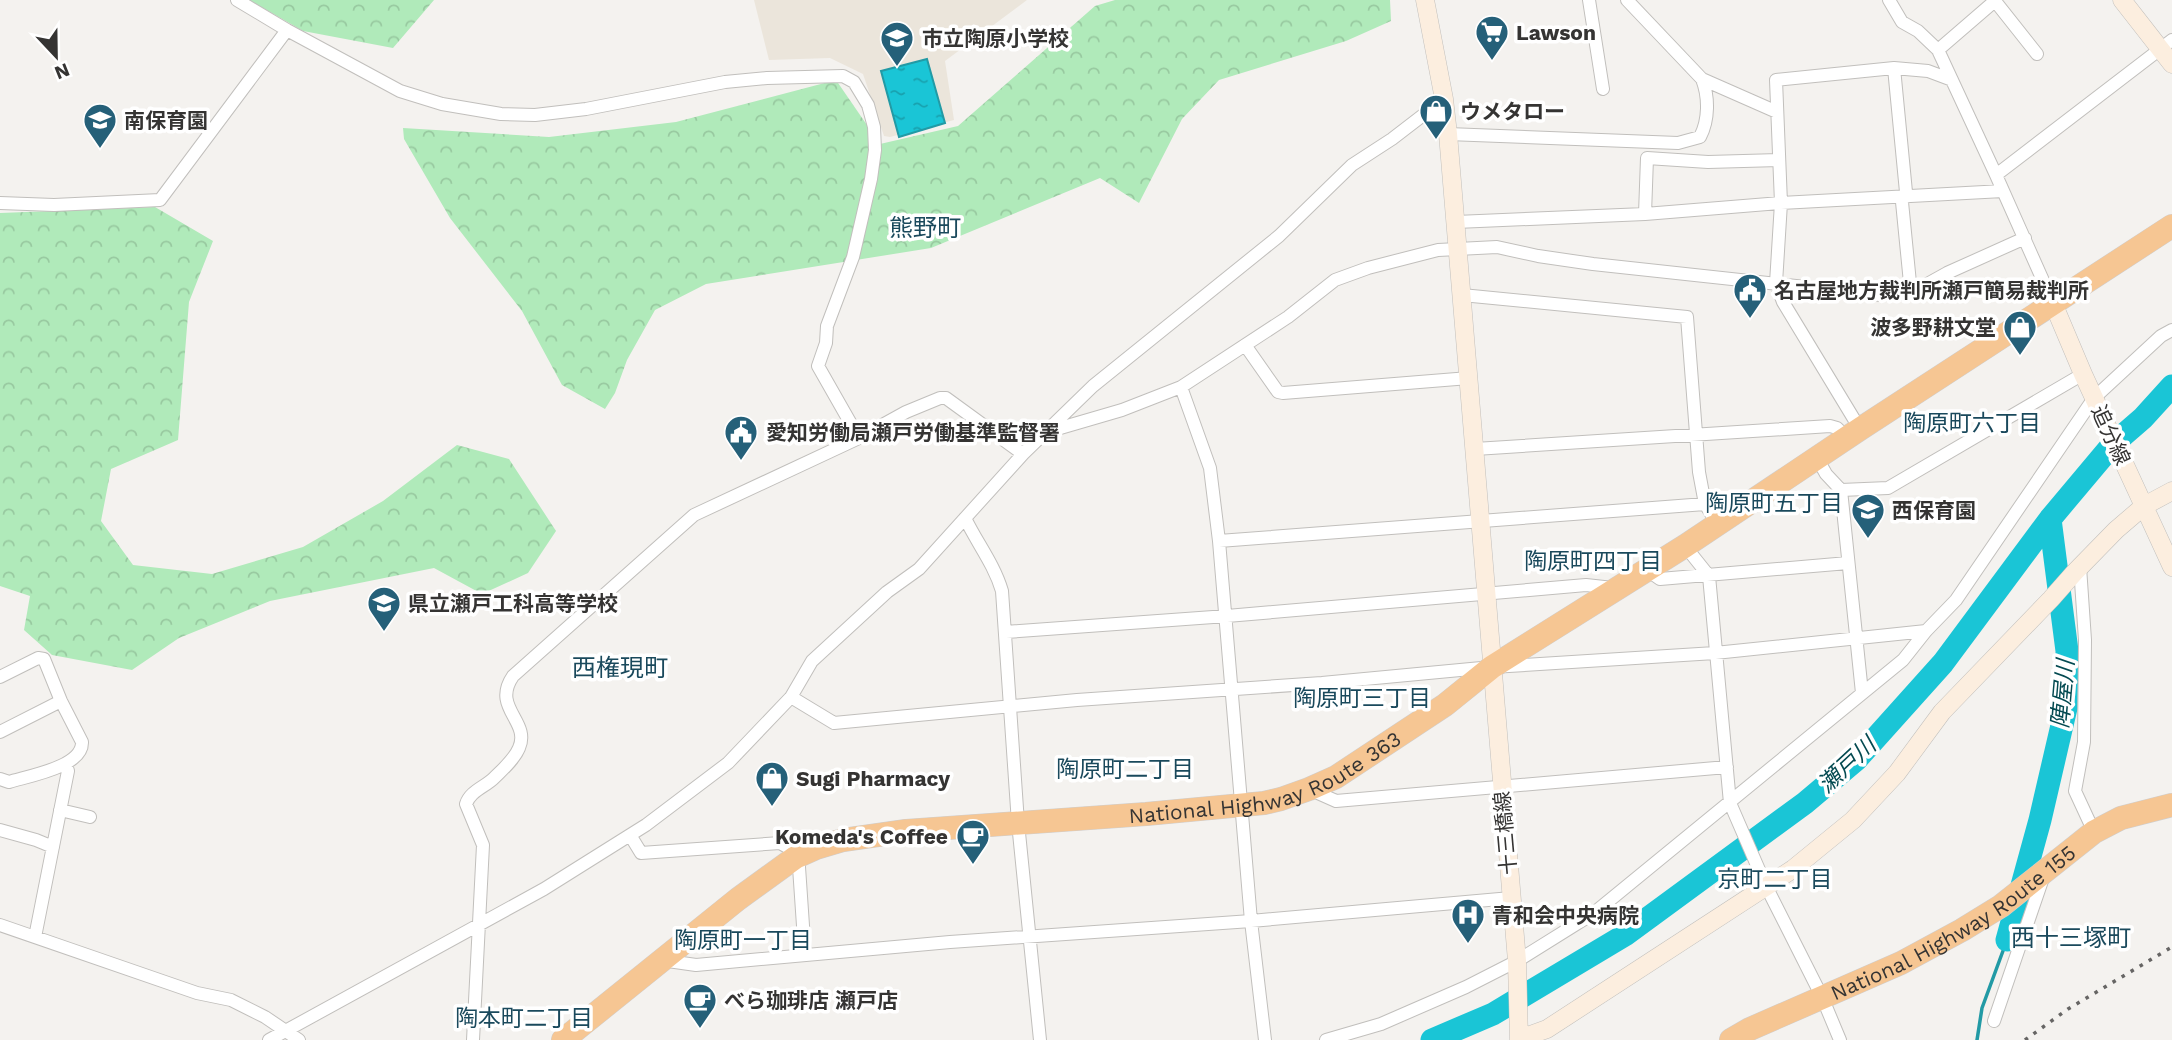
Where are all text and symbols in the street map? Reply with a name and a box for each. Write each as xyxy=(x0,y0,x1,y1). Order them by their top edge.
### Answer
supermarket icon: Lawson xyxy=(1473,13,1511,62)
school or university icon: 市立陶原小学校 xyxy=(878,19,916,68)
place label: Lawson xyxy=(1516,20,1596,45)
north arrow xyxy=(21,21,91,91)
place label: 市立陶原小学校 xyxy=(922,26,1069,51)
text: N xyxy=(51,58,73,85)
shop icon: ウメタロー xyxy=(1417,92,1455,141)
place label: ウメタロー xyxy=(1460,99,1565,124)
school or university icon: 南保育園 xyxy=(81,101,119,150)
place label: 南保育園 xyxy=(124,108,208,133)
district label: 熊野町 xyxy=(889,214,961,242)
public building icon: 名古屋地方裁判所瀬戸簡易裁判所 xyxy=(1731,271,1769,320)
place label: 名古屋地方裁判所瀬戸簡易裁判所 xyxy=(1774,278,2089,303)
shop icon: 波多野耕文堂 xyxy=(2001,308,2039,357)
place label: 波多野耕文堂 xyxy=(1870,315,1996,340)
street label: 追分線 xyxy=(2086,401,2136,469)
district label: 陶原町六丁目 xyxy=(1903,410,2041,437)
public building icon: 愛知労働局瀬戸労働基準監督署 xyxy=(722,413,760,462)
place label: 愛知労働局瀬戸労働基準監督署 xyxy=(766,420,1060,445)
district label: 陶原町五丁目 xyxy=(1705,490,1843,517)
school or university icon: 西保育園 xyxy=(1849,491,1887,540)
place label: 西保育園 xyxy=(1892,498,1976,523)
district label: 陶原町四丁目 xyxy=(1524,548,1662,575)
school or university icon: 県立瀬戸工科高等学校 xyxy=(365,584,403,633)
place label: 県立瀬戸工科高等学校 xyxy=(408,591,618,616)
district label: 西権現町 xyxy=(572,654,668,682)
water label: 陣屋川 xyxy=(2047,655,2080,730)
district label: 陶原町三丁目 xyxy=(1293,685,1431,712)
street label: National Highway Route 363 xyxy=(1128,725,1405,828)
water label: 瀬戸川 xyxy=(1813,730,1884,798)
district label: 陶原町二丁目 xyxy=(1056,756,1194,783)
shop icon: Sugi Pharmacy xyxy=(753,759,791,808)
place label: Sugi Pharmacy xyxy=(796,766,950,791)
street label: 十三橋線 xyxy=(1489,790,1521,876)
cafe icon: Komeda's Coffee xyxy=(954,817,992,866)
place label: Komeda's Coffee xyxy=(775,824,948,849)
street label: National Highway Route 155 xyxy=(1826,839,2080,1005)
district label: 京町二丁目 xyxy=(1718,866,1833,893)
hospital icon: 青和会中央病院 xyxy=(1449,896,1487,945)
place label: 青和会中央病院 xyxy=(1492,903,1639,928)
district label: 西十三塚町 xyxy=(2011,924,2131,952)
district label: 陶原町一丁目 xyxy=(674,927,812,954)
cafe icon: べら珈琲店 瀬戸店 xyxy=(681,981,719,1030)
place label: べら珈琲店 瀬戸店 xyxy=(724,988,898,1013)
district label: 陶本町二丁目 xyxy=(455,1005,593,1032)

